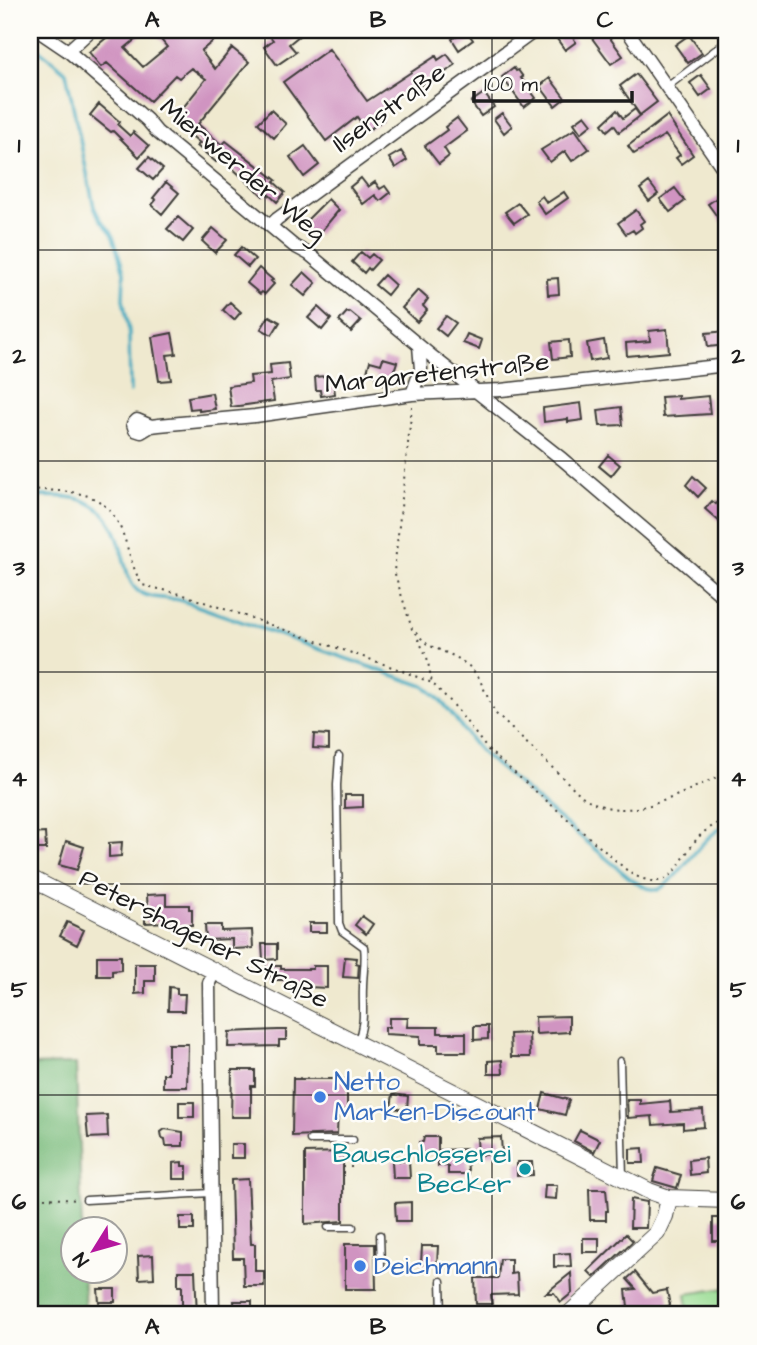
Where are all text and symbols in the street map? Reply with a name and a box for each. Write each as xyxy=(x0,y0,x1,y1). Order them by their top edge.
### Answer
text: A xyxy=(145,4,160,36)
text: B xyxy=(370,4,387,36)
text: C xyxy=(597,4,614,36)
street label: Ilsenstraße xyxy=(325,55,453,161)
scale bar xyxy=(474,60,631,104)
text: 100 m xyxy=(484,70,539,99)
street label: Mierwerder Weg xyxy=(151,90,334,252)
text: 1 xyxy=(18,129,21,161)
text: 1 xyxy=(737,129,740,161)
text: 2 xyxy=(11,340,26,372)
text: 2 xyxy=(730,340,745,372)
street label: Margaretenstraße xyxy=(323,343,551,405)
text: 3 xyxy=(12,552,25,584)
text: 3 xyxy=(731,552,744,584)
text: 4 xyxy=(11,763,27,795)
text: 4 xyxy=(730,763,746,795)
street label: Petershagener Straße xyxy=(72,860,335,1019)
text: 5 xyxy=(11,974,28,1006)
text: 5 xyxy=(730,974,747,1006)
place label: Netto Marken-Discount xyxy=(334,1064,536,1130)
marker: Netto Marken-Discount xyxy=(312,1089,328,1105)
place label: Bauschlosserei Becker xyxy=(332,1136,511,1202)
marker: Bauschlosserei Becker xyxy=(517,1161,533,1177)
text: 6 xyxy=(12,1186,27,1218)
text: 6 xyxy=(731,1186,746,1218)
north arrow xyxy=(60,1216,130,1286)
text: N xyxy=(67,1246,96,1272)
place label: Deichmann xyxy=(374,1248,498,1284)
marker: Deichmann xyxy=(352,1258,368,1274)
text: A xyxy=(145,1311,160,1343)
text: B xyxy=(370,1311,387,1343)
text: C xyxy=(597,1311,614,1343)

